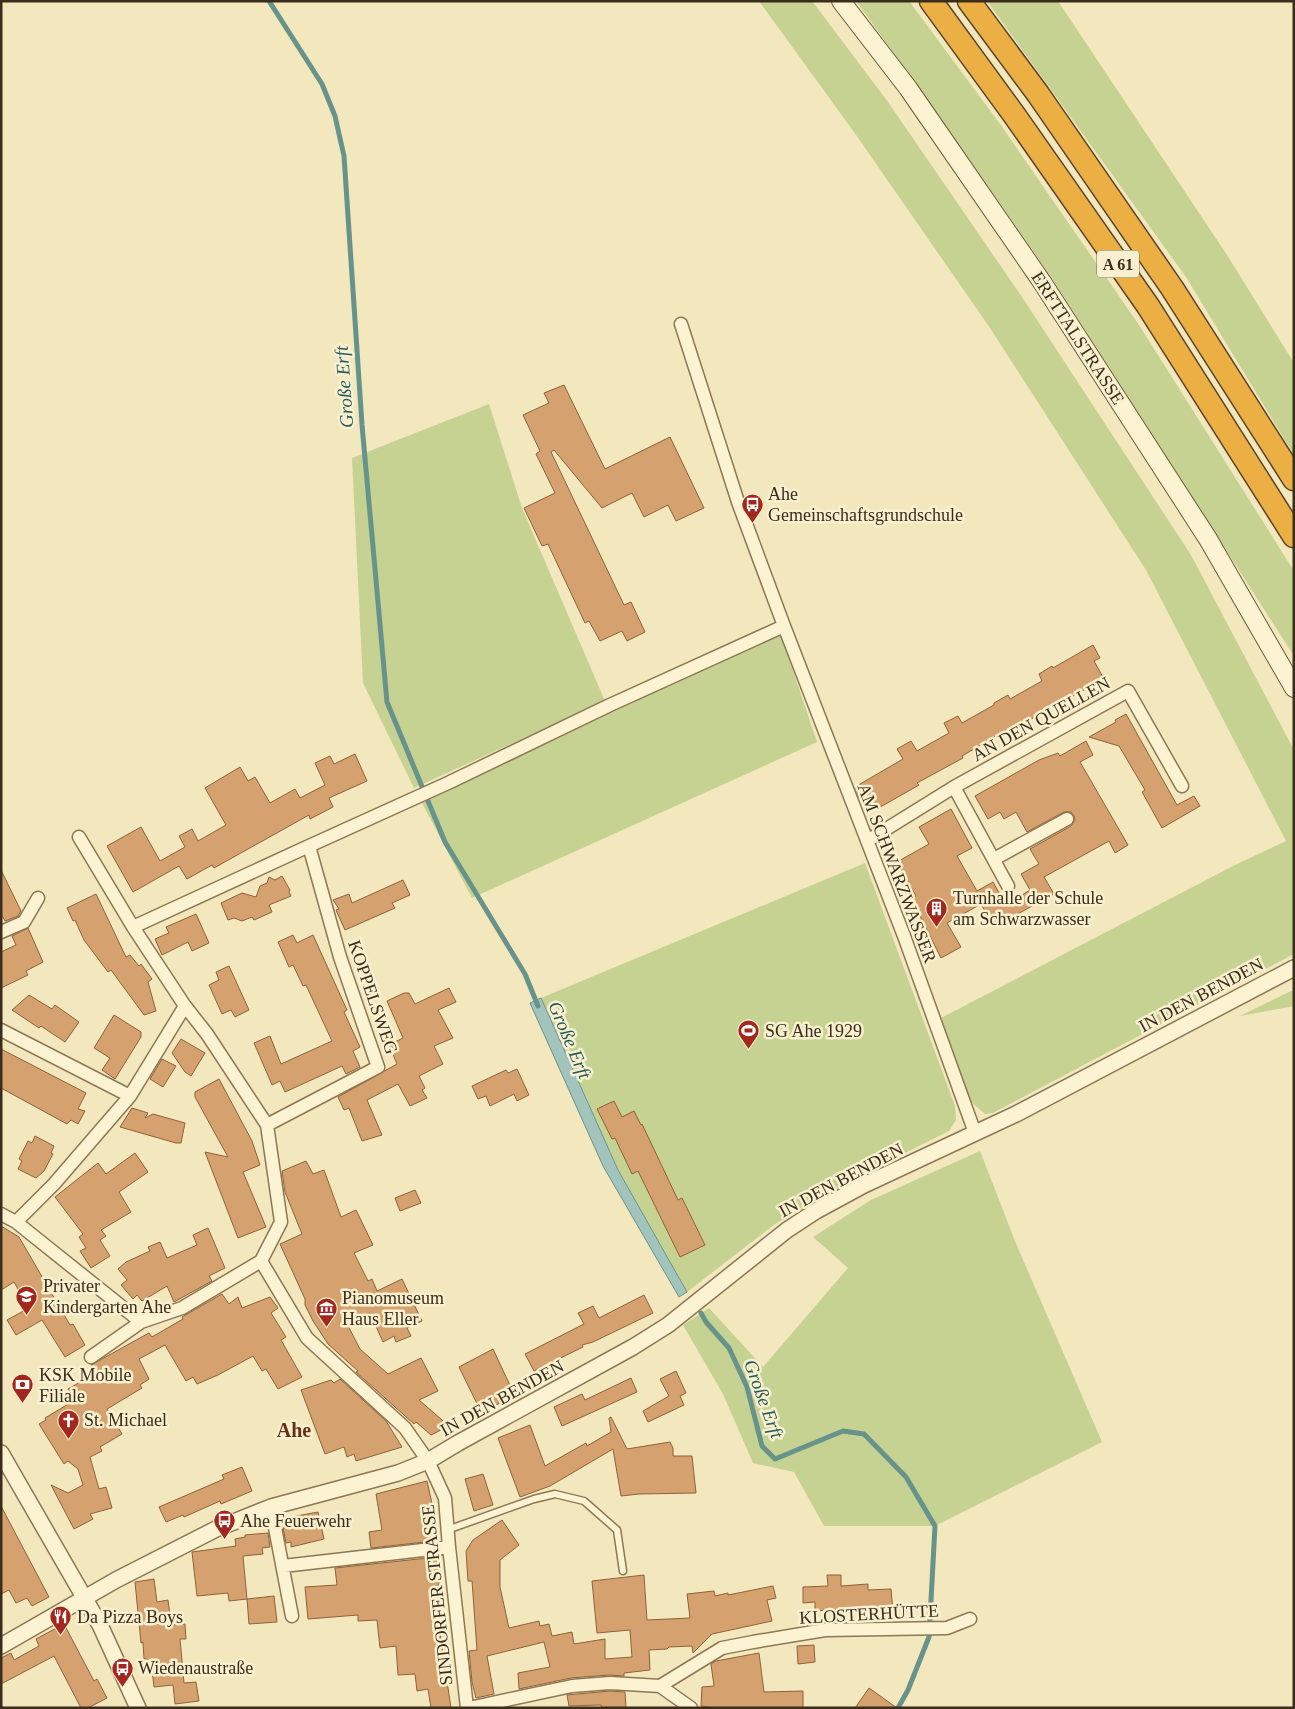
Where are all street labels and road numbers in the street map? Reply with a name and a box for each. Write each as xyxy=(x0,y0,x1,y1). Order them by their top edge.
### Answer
road number: A 61 xyxy=(1097,250,1139,278)
street label: ERFTTALSTRASSE xyxy=(1028,268,1128,408)
street label: AN DEN QUELLEN xyxy=(968,673,1114,765)
street label: AM SCHWARZWASSER xyxy=(854,780,940,966)
street label: KOPPELSWEG xyxy=(344,937,402,1057)
street label: IN DEN BENDEN xyxy=(1135,954,1267,1036)
street label: IN DEN BENDEN xyxy=(775,1139,907,1221)
street label: IN DEN BENDEN xyxy=(437,1356,567,1440)
street label: SINDORFER STRASSE xyxy=(418,1504,456,1686)
street label: KLOSTERHÜTTE xyxy=(799,1600,939,1628)

